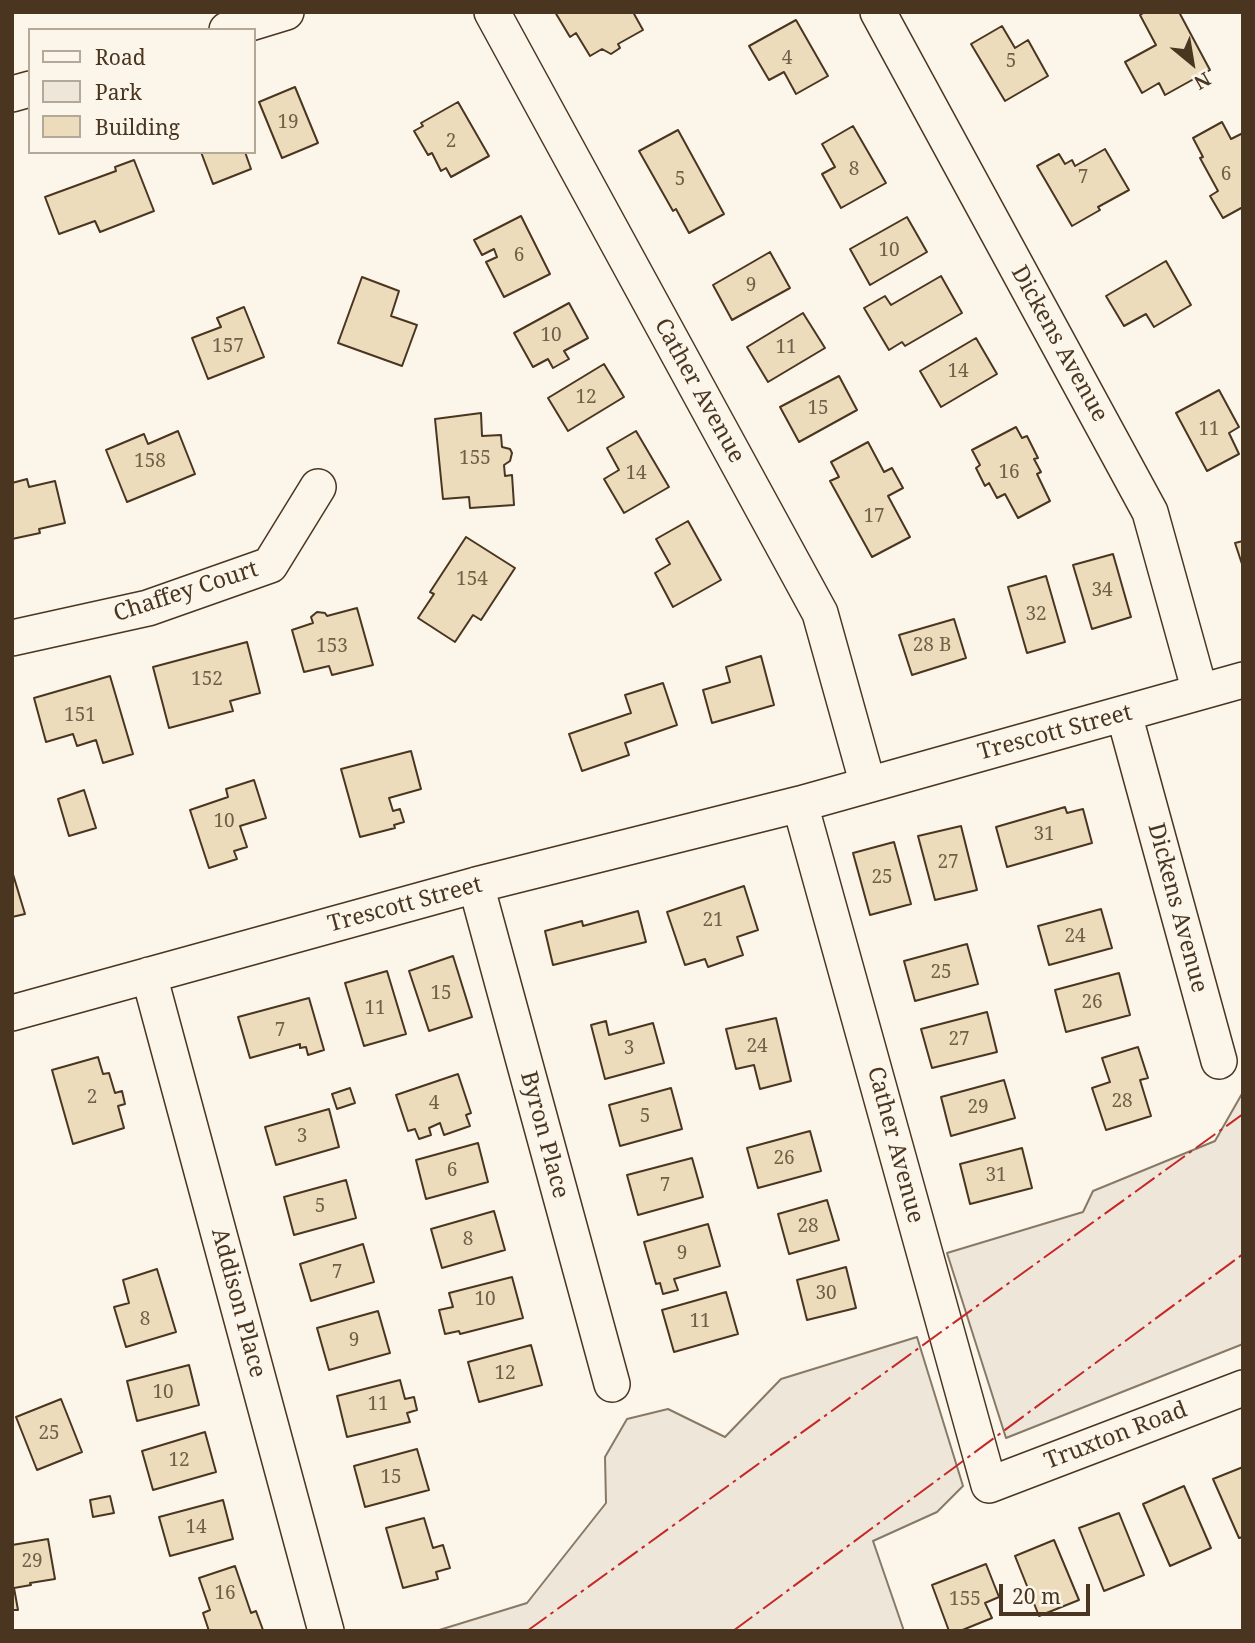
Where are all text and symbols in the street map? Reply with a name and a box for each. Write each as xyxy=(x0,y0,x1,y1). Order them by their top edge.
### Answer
legend xyxy=(28,28,256,154)
north arrow xyxy=(1157,28,1227,98)
text: Road xyxy=(95,43,146,71)
house number: 4 xyxy=(782,48,792,70)
house number: 5 xyxy=(1006,51,1016,73)
text: N xyxy=(1190,66,1215,96)
text: Park xyxy=(95,78,142,106)
house number: 19 xyxy=(277,112,299,134)
text: Building xyxy=(95,113,180,141)
house number: 2 xyxy=(446,131,456,153)
house number: 8 xyxy=(849,159,859,181)
house number: 6 xyxy=(1221,164,1231,186)
house number: 7 xyxy=(1078,167,1088,189)
house number: 5 xyxy=(675,169,685,191)
house number: 10 xyxy=(878,240,900,262)
house number: 6 xyxy=(514,245,524,267)
street label: Dickens Avenue xyxy=(1005,261,1113,427)
house number: 9 xyxy=(746,275,756,297)
street label: Cather Avenue xyxy=(648,314,750,468)
house number: 10 xyxy=(540,325,562,347)
house number: 157 xyxy=(212,336,244,358)
house number: 11 xyxy=(775,337,797,359)
house number: 14 xyxy=(947,361,969,383)
house number: 12 xyxy=(575,387,597,409)
house number: 15 xyxy=(807,398,829,420)
house number: 11 xyxy=(1198,419,1220,441)
house number: 155 xyxy=(459,448,491,470)
house number: 158 xyxy=(134,451,166,473)
house number: 16 xyxy=(998,462,1020,484)
house number: 14 xyxy=(625,463,647,485)
house number: 17 xyxy=(863,506,885,528)
street label: Chaffey Court xyxy=(110,556,262,628)
house number: 154 xyxy=(456,569,488,591)
house number: 34 xyxy=(1091,580,1113,602)
house number: 32 xyxy=(1025,604,1047,626)
house number: 28 B xyxy=(913,635,951,657)
house number: 153 xyxy=(316,636,348,658)
house number: 152 xyxy=(191,669,223,691)
street label: Trescott Street xyxy=(975,699,1135,767)
house number: 151 xyxy=(64,705,96,727)
house number: 10 xyxy=(213,811,235,833)
street label: Dickens Avenue xyxy=(1141,820,1213,996)
house number: 31 xyxy=(1033,824,1055,846)
house number: 27 xyxy=(937,852,959,874)
house number: 25 xyxy=(871,867,893,889)
street label: Trescott Street xyxy=(325,871,485,939)
house number: 21 xyxy=(702,910,724,932)
house number: 24 xyxy=(1064,926,1086,948)
house number: 25 xyxy=(930,962,952,984)
house number: 15 xyxy=(430,983,452,1005)
house number: 26 xyxy=(1081,992,1103,1014)
house number: 11 xyxy=(364,998,386,1020)
house number: 7 xyxy=(275,1020,285,1042)
house number: 27 xyxy=(948,1029,970,1051)
house number: 24 xyxy=(746,1036,768,1058)
house number: 3 xyxy=(624,1038,634,1060)
street label: Cather Avenue xyxy=(861,1064,929,1226)
street label: Byron Place xyxy=(514,1069,574,1201)
house number: 2 xyxy=(87,1087,97,1109)
house number: 28 xyxy=(1111,1091,1133,1113)
house number: 4 xyxy=(429,1093,439,1115)
house number: 29 xyxy=(967,1097,989,1119)
house number: 5 xyxy=(640,1106,650,1128)
house number: 3 xyxy=(297,1126,307,1148)
house number: 26 xyxy=(773,1148,795,1170)
house number: 6 xyxy=(447,1160,457,1182)
house number: 31 xyxy=(985,1165,1007,1187)
house number: 7 xyxy=(660,1175,670,1197)
house number: 5 xyxy=(315,1196,325,1218)
house number: 28 xyxy=(797,1216,819,1238)
street label: Addison Place xyxy=(205,1225,271,1381)
house number: 8 xyxy=(463,1229,473,1251)
house number: 9 xyxy=(677,1243,687,1265)
house number: 7 xyxy=(332,1262,342,1284)
house number: 30 xyxy=(815,1283,837,1305)
house number: 10 xyxy=(474,1289,496,1311)
house number: 8 xyxy=(140,1309,150,1331)
house number: 11 xyxy=(689,1311,711,1333)
house number: 9 xyxy=(349,1330,359,1352)
house number: 12 xyxy=(494,1363,516,1385)
house number: 10 xyxy=(152,1382,174,1404)
house number: 11 xyxy=(367,1394,389,1416)
street label: Truxton Road xyxy=(1041,1396,1191,1476)
house number: 25 xyxy=(38,1423,60,1445)
house number: 12 xyxy=(168,1450,190,1472)
house number: 15 xyxy=(380,1467,402,1489)
house number: 14 xyxy=(185,1517,207,1539)
house number: 29 xyxy=(21,1551,43,1573)
scale bar xyxy=(1003,1570,1094,1614)
text: 20 m xyxy=(1012,1582,1061,1610)
house number: 16 xyxy=(214,1583,236,1605)
house number: 155 xyxy=(949,1589,981,1611)

